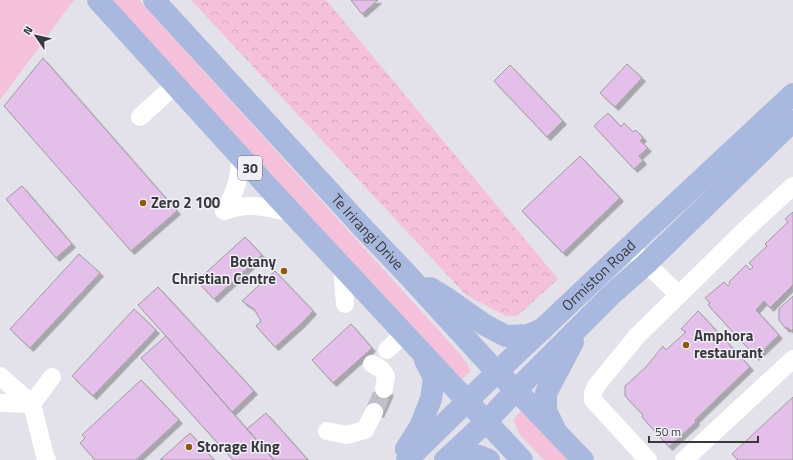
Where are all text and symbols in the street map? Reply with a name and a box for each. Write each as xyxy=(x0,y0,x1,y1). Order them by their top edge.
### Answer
north arrow xyxy=(16,16,56,56)
text: N xyxy=(19,23,36,38)
road number: 30 xyxy=(238,156,262,180)
street label: Te Irirangi Drive xyxy=(326,188,409,275)
place label: Zero 2 100 xyxy=(151,191,221,214)
marker: Zero 2 100 xyxy=(138,198,148,208)
street label: Ormiston Road xyxy=(556,234,641,316)
place label: Botany Christian Centre xyxy=(172,250,276,290)
marker: Botany Christian Centre xyxy=(279,266,289,276)
place label: Amphora restaurant xyxy=(694,324,763,364)
marker: Amphora restaurant xyxy=(681,340,691,350)
scale bar xyxy=(649,418,758,444)
text: 50 m xyxy=(655,422,681,441)
place label: Storage King xyxy=(197,435,280,458)
marker: Storage King xyxy=(184,442,194,452)

